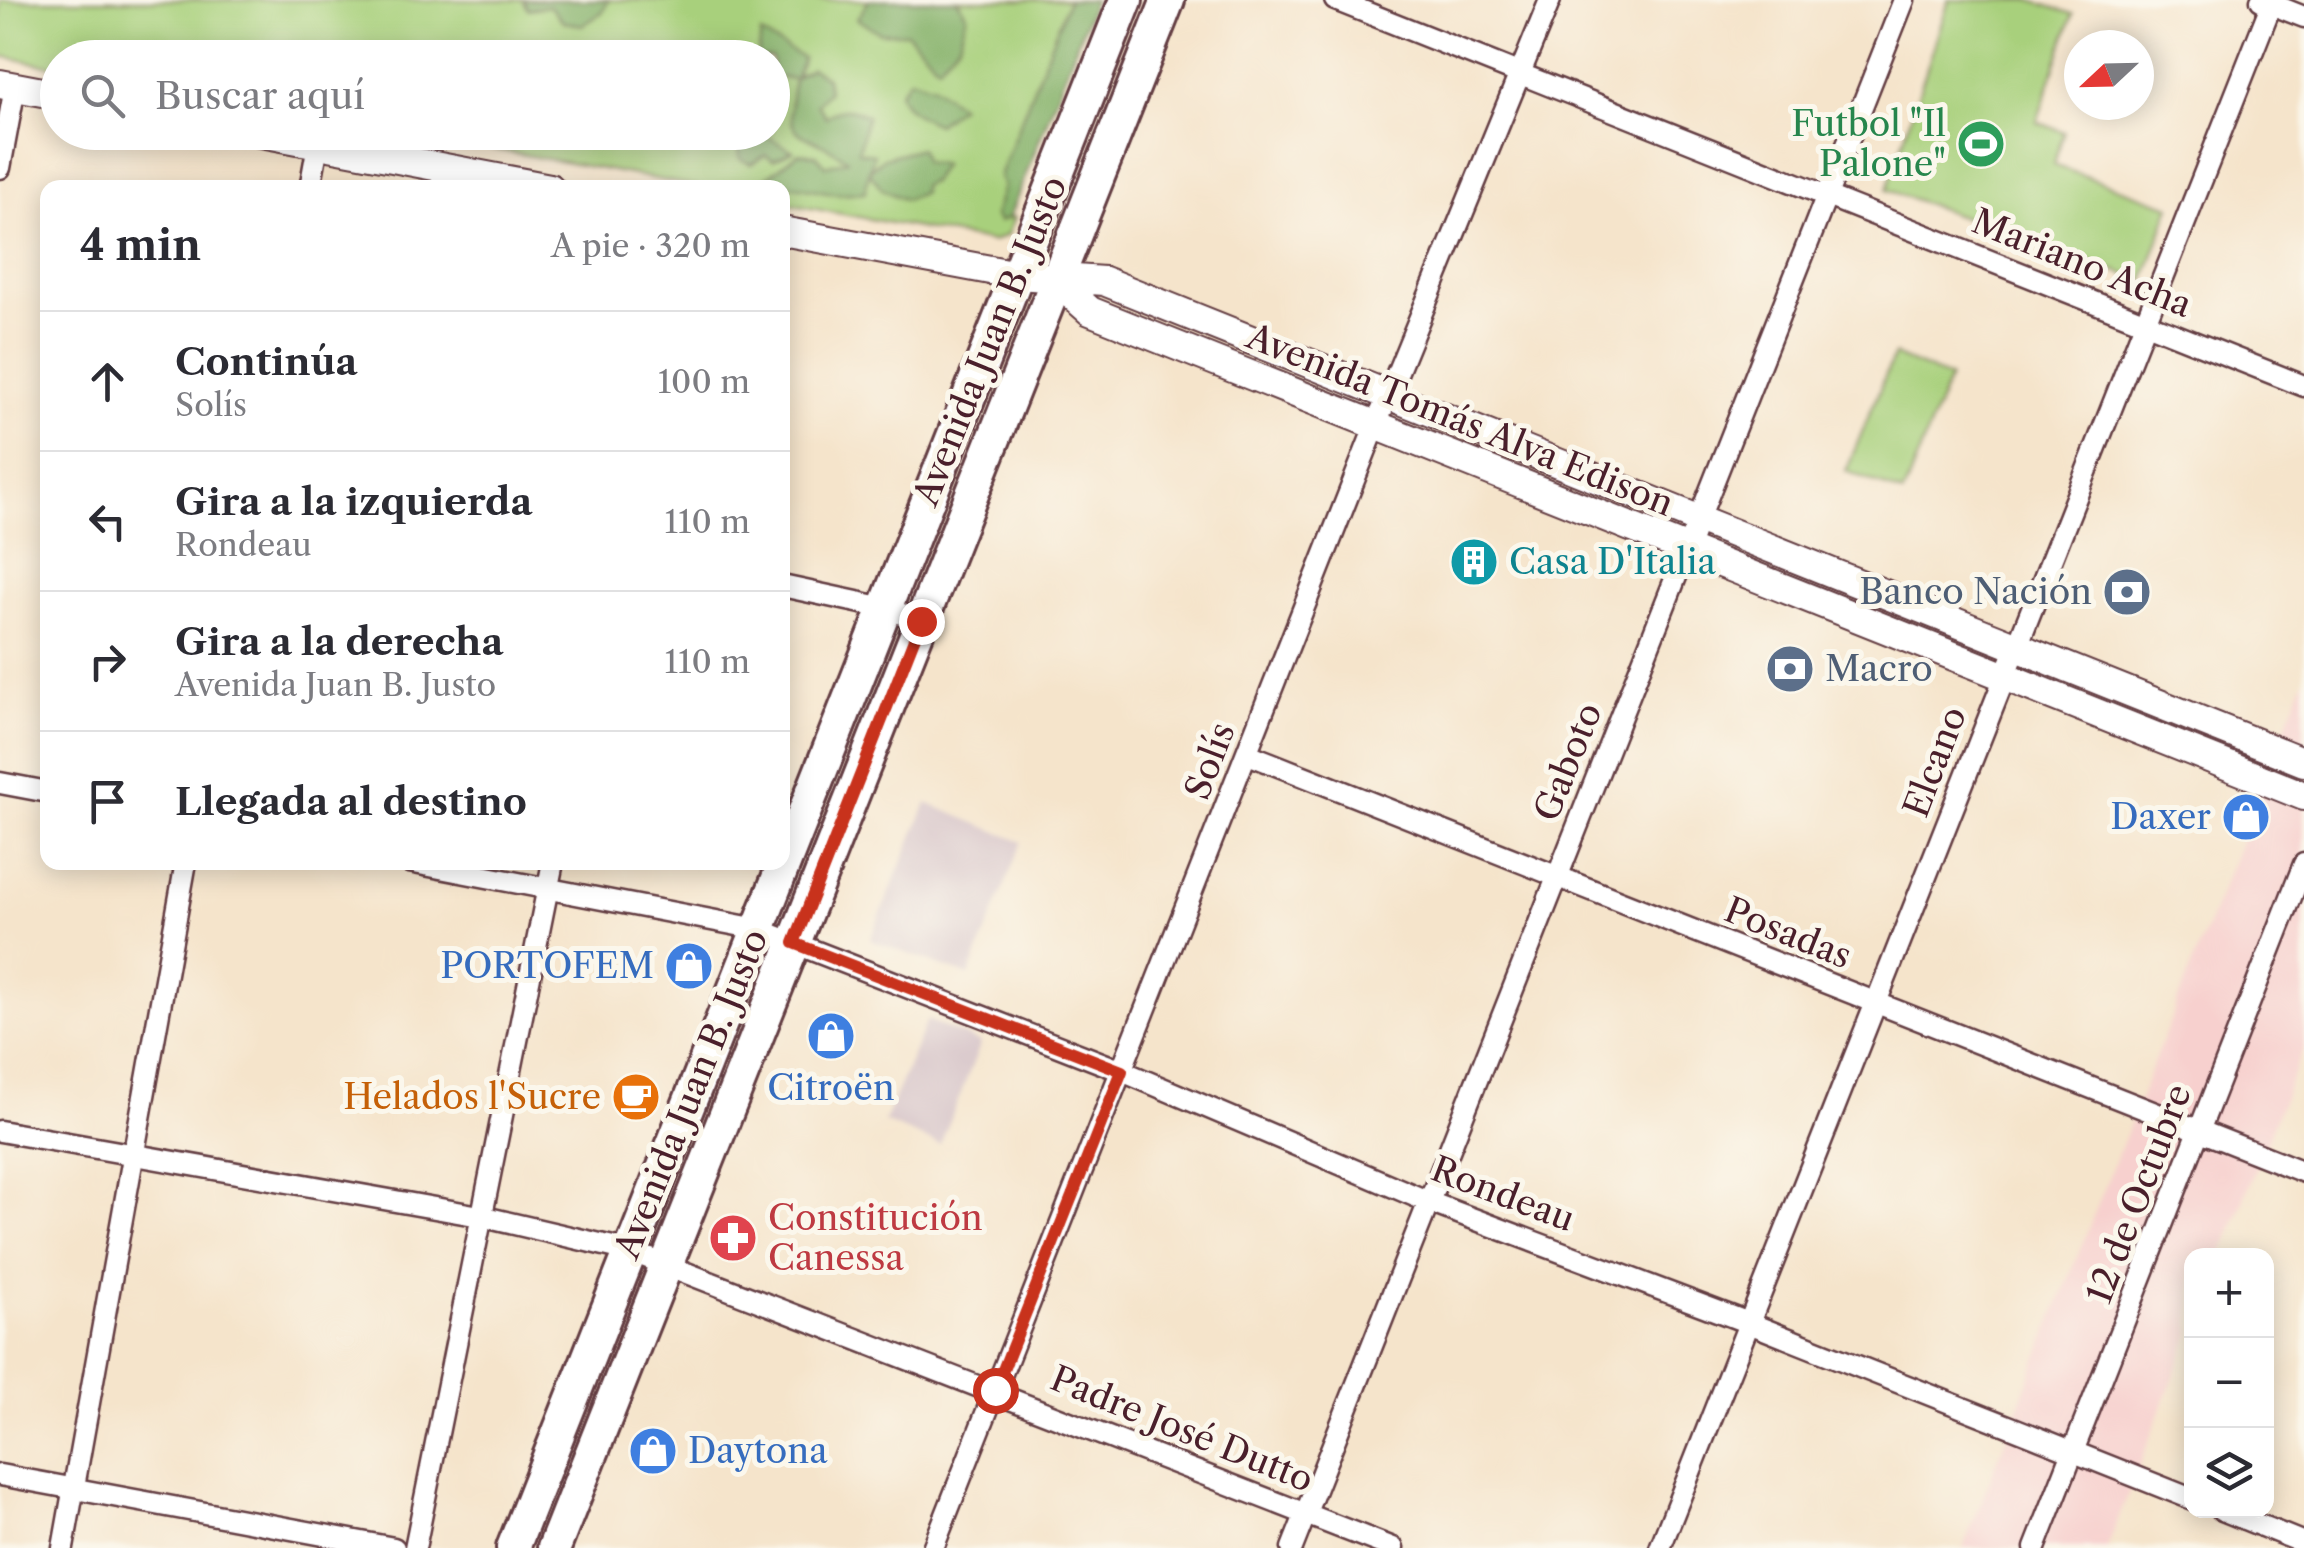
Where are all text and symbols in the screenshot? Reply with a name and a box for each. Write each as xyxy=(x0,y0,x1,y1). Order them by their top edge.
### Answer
north arrow xyxy=(2064,30,2154,120)
search box xyxy=(40,40,790,150)
icon: search xyxy=(75,68,130,123)
text: Buscar aquí xyxy=(155,72,365,119)
place label: Futbol "Il Palone" xyxy=(1791,102,1946,185)
sports icon: Futbol "Il Palone" xyxy=(1955,118,2007,170)
street label: Avenida Juan B. Justo xyxy=(903,170,1075,513)
street label: Mariano Acha xyxy=(1966,199,2199,326)
text: 4 min xyxy=(80,219,201,271)
text: A pie · 320 m xyxy=(551,226,750,265)
street label: Avenida Tomás Alva Edison xyxy=(1240,314,1680,525)
text: Continúa xyxy=(175,338,358,385)
icon: ahead xyxy=(80,354,135,409)
text: 100 m xyxy=(658,362,750,401)
text: Solís xyxy=(175,385,247,424)
text: Gira a la izquierda xyxy=(175,478,532,525)
icon: left xyxy=(80,494,135,549)
text: 110 m xyxy=(664,502,750,541)
text: Rondeau xyxy=(175,525,312,564)
building icon: Casa D'Italia xyxy=(1448,536,1500,588)
place label: Casa D'Italia xyxy=(1509,540,1716,583)
bank icon: Banco Nación xyxy=(2101,566,2153,618)
place label: Banco Nación xyxy=(1859,570,2092,613)
route end xyxy=(899,599,945,645)
text: Gira a la derecha xyxy=(175,618,503,665)
icon: right xyxy=(80,634,135,689)
text: 110 m xyxy=(664,642,750,681)
bank icon: Macro xyxy=(1764,643,1816,695)
place label: Macro xyxy=(1825,647,1933,690)
text: Avenida Juan B. Justo xyxy=(175,665,496,704)
street label: Gaboto xyxy=(1525,697,1611,827)
street label: Elcano xyxy=(1894,701,1975,823)
street label: Solís xyxy=(1175,716,1244,805)
icon: arrive xyxy=(80,774,135,829)
text: Llegada al destino xyxy=(175,778,527,825)
shop icon: Daxer xyxy=(2220,791,2272,843)
place label: Daxer xyxy=(2110,795,2211,838)
street label: Posadas xyxy=(1719,888,1858,977)
street label: Avenida Juan B. Justo xyxy=(604,923,776,1266)
shop icon: PORTOFEM xyxy=(663,940,715,992)
place label: PORTOFEM xyxy=(440,944,654,987)
shop icon: Citroën xyxy=(805,1010,857,1062)
place label: Citroën xyxy=(767,1066,895,1109)
cafe icon: Helados l'Sucre xyxy=(610,1071,662,1123)
place label: Helados l'Sucre xyxy=(343,1075,601,1118)
street label: 12 de Octubre xyxy=(2077,1078,2200,1309)
street label: Rondeau xyxy=(1426,1147,1581,1240)
place label: Constitución Canessa xyxy=(768,1196,983,1279)
pharmacy icon: Constitución Canessa xyxy=(707,1212,759,1264)
map controls xyxy=(2184,1248,2274,1518)
button: + xyxy=(2184,1248,2274,1338)
button: − xyxy=(2184,1338,2274,1428)
street label: Padre José Dutto xyxy=(1045,1356,1320,1501)
route start xyxy=(973,1368,1019,1414)
shop icon: Daytona xyxy=(627,1425,679,1477)
button: layers xyxy=(2184,1428,2274,1518)
place label: Daytona xyxy=(688,1429,828,1472)

